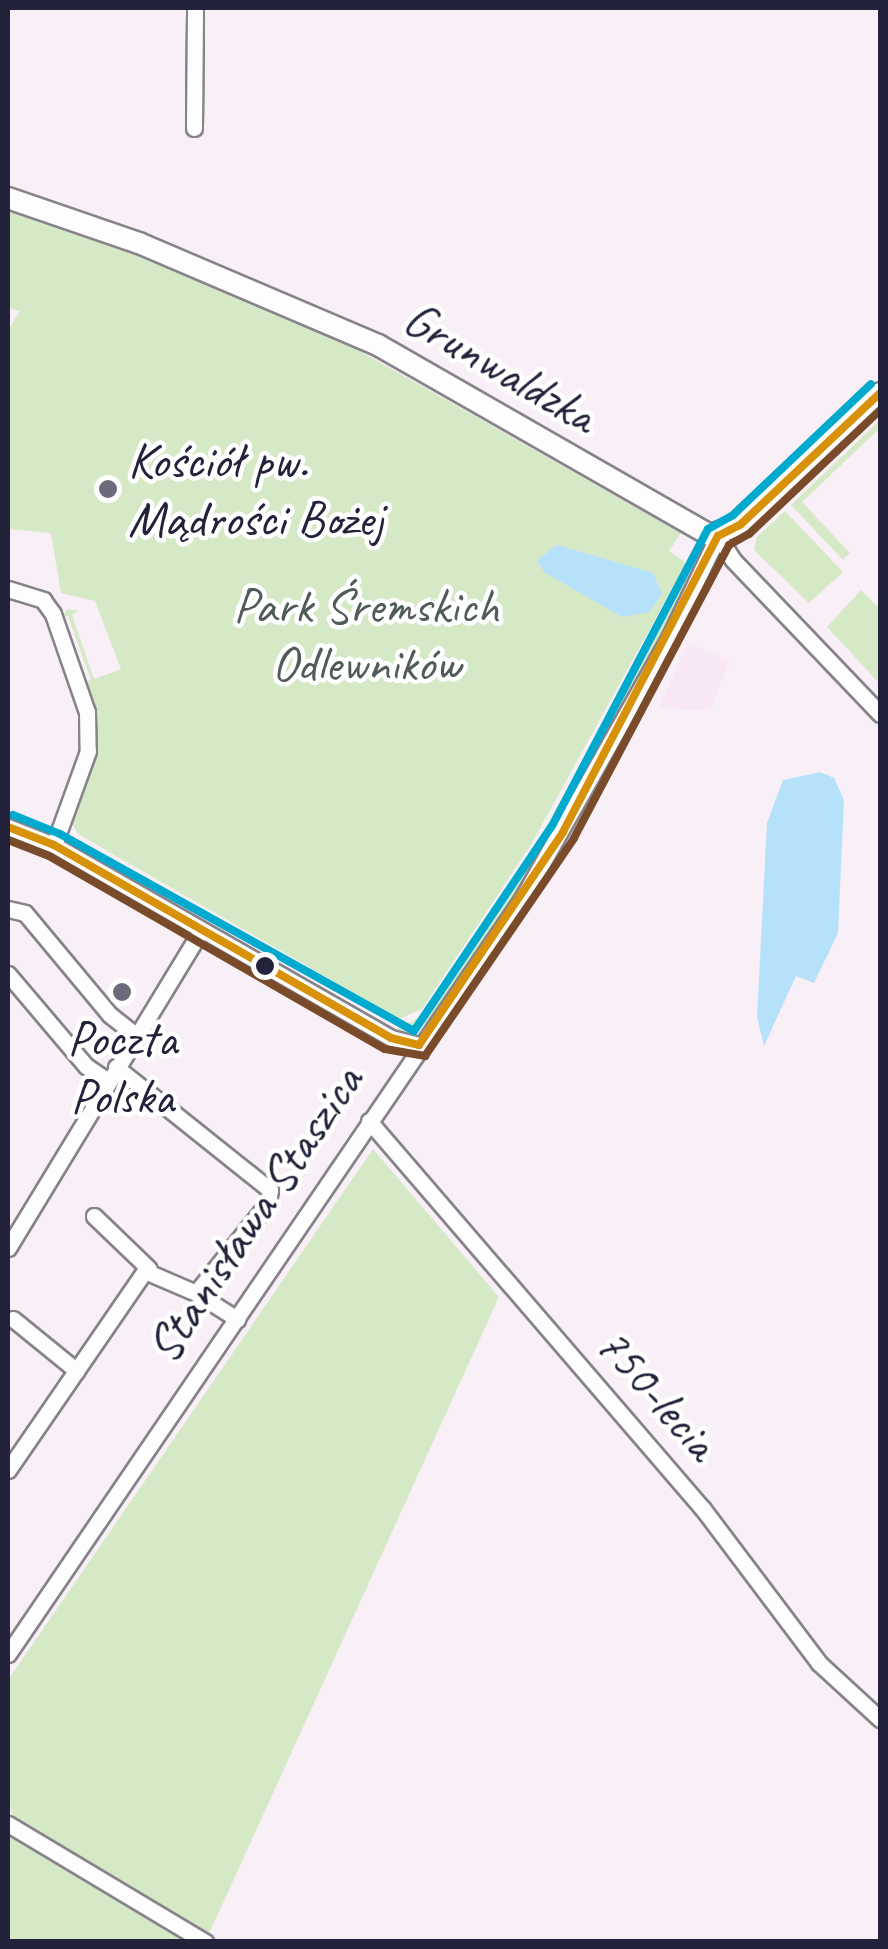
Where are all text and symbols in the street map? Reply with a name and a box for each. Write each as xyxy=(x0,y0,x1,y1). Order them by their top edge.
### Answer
street label: Grunwaldzka xyxy=(393,288,607,446)
place label: Kościół pw. Mądrości Bożej xyxy=(128,430,383,548)
marker: Kościół pw. Mądrości Bożej xyxy=(97,478,119,500)
park label: Park Śremskich Odlewników xyxy=(233,575,499,692)
unlabelled marker xyxy=(255,956,275,976)
marker: Poczta Polska xyxy=(111,981,133,1003)
place label: Poczta Polska xyxy=(67,1008,177,1126)
street label: Stanisława Staszica xyxy=(132,1053,376,1375)
street label: 750-lecia xyxy=(583,1314,731,1472)

